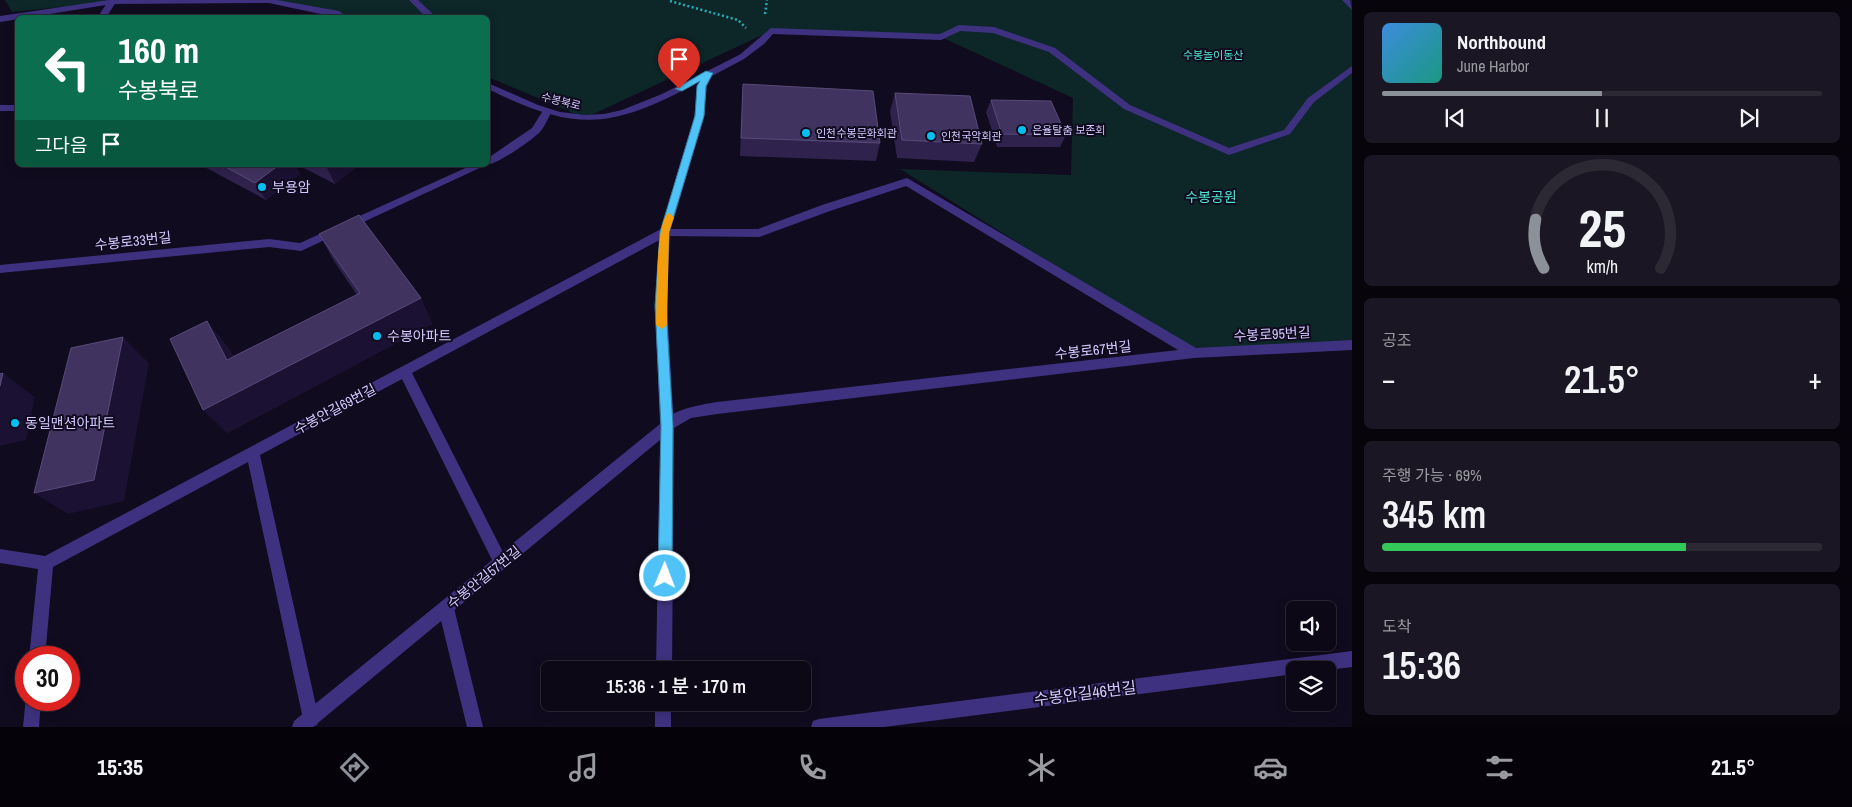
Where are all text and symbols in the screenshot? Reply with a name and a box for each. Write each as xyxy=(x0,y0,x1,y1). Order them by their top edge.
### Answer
text: 160 m xyxy=(118,27,199,74)
text: Northbound xyxy=(1457,29,1546,55)
icon: left xyxy=(35,35,100,100)
pin xyxy=(658,38,700,89)
icon: arrive xyxy=(665,45,693,73)
park label: 수봉놀이동산 xyxy=(1183,48,1243,62)
text: June Harbor xyxy=(1457,55,1529,77)
text: 수봉북로 xyxy=(118,75,199,105)
street label: 수봉북로 xyxy=(540,89,582,113)
icon: previous xyxy=(1441,104,1469,132)
icon: pause xyxy=(1588,104,1616,132)
icon: next xyxy=(1735,104,1763,132)
place label: 은율탈춤 보존회 xyxy=(1032,123,1105,137)
marker: 은율탈춤 보존회 xyxy=(1016,124,1028,136)
place label: 인천수봉문화회관 xyxy=(816,126,897,140)
marker: 인천수봉문화회관 xyxy=(800,127,812,139)
place label: 인천국악회관 xyxy=(941,129,1002,143)
icon: arrive xyxy=(97,130,125,158)
marker: 인천국악회관 xyxy=(925,130,937,142)
text: 그다음 xyxy=(35,132,87,158)
place label: 부용암 xyxy=(272,178,311,196)
marker: 부용암 xyxy=(256,181,268,193)
park label: 수봉공원 xyxy=(1185,188,1237,206)
text: 25 xyxy=(1578,193,1626,263)
street label: 수봉로33번길 xyxy=(94,228,172,254)
text: km/h xyxy=(1586,255,1618,279)
street label: 수봉로95번길 xyxy=(1233,323,1311,345)
place label: 수봉아파트 xyxy=(387,327,452,345)
text: 공조 xyxy=(1382,329,1411,351)
marker: 수봉아파트 xyxy=(371,330,383,342)
street label: 수봉로67번길 xyxy=(1054,337,1132,363)
text: 21.5° xyxy=(1564,354,1640,405)
text: − xyxy=(1382,360,1395,398)
text: + xyxy=(1809,360,1822,398)
street label: 수봉안길69번길 xyxy=(291,380,379,438)
place label: 동일맨션아파트 xyxy=(25,414,115,432)
marker: 동일맨션아파트 xyxy=(9,417,21,429)
text: 주행 가능 · 69% xyxy=(1382,464,1482,486)
text: 345 km xyxy=(1382,489,1486,540)
street label: 수봉안길57번길 xyxy=(443,542,525,612)
position arrow xyxy=(638,549,690,601)
map controls xyxy=(1286,601,1336,711)
button: sound xyxy=(1286,601,1336,651)
text: 도착 xyxy=(1382,615,1411,637)
text: 15:36 xyxy=(1382,640,1461,691)
speed limit sign: 30 xyxy=(15,646,80,711)
button: layers xyxy=(1286,661,1336,711)
text: 15:36 · 1 분 · 170 m xyxy=(606,673,746,699)
street label: 수봉안길46번길 xyxy=(1033,676,1137,710)
icon: directions xyxy=(337,750,372,785)
icon: music xyxy=(566,750,601,785)
icon: phone xyxy=(795,750,830,785)
icon: climate xyxy=(1024,750,1059,785)
icon: car xyxy=(1253,750,1288,785)
icon: filters xyxy=(1482,750,1517,785)
text: 15:35 xyxy=(97,752,143,782)
text: 21.5° xyxy=(1711,752,1755,782)

